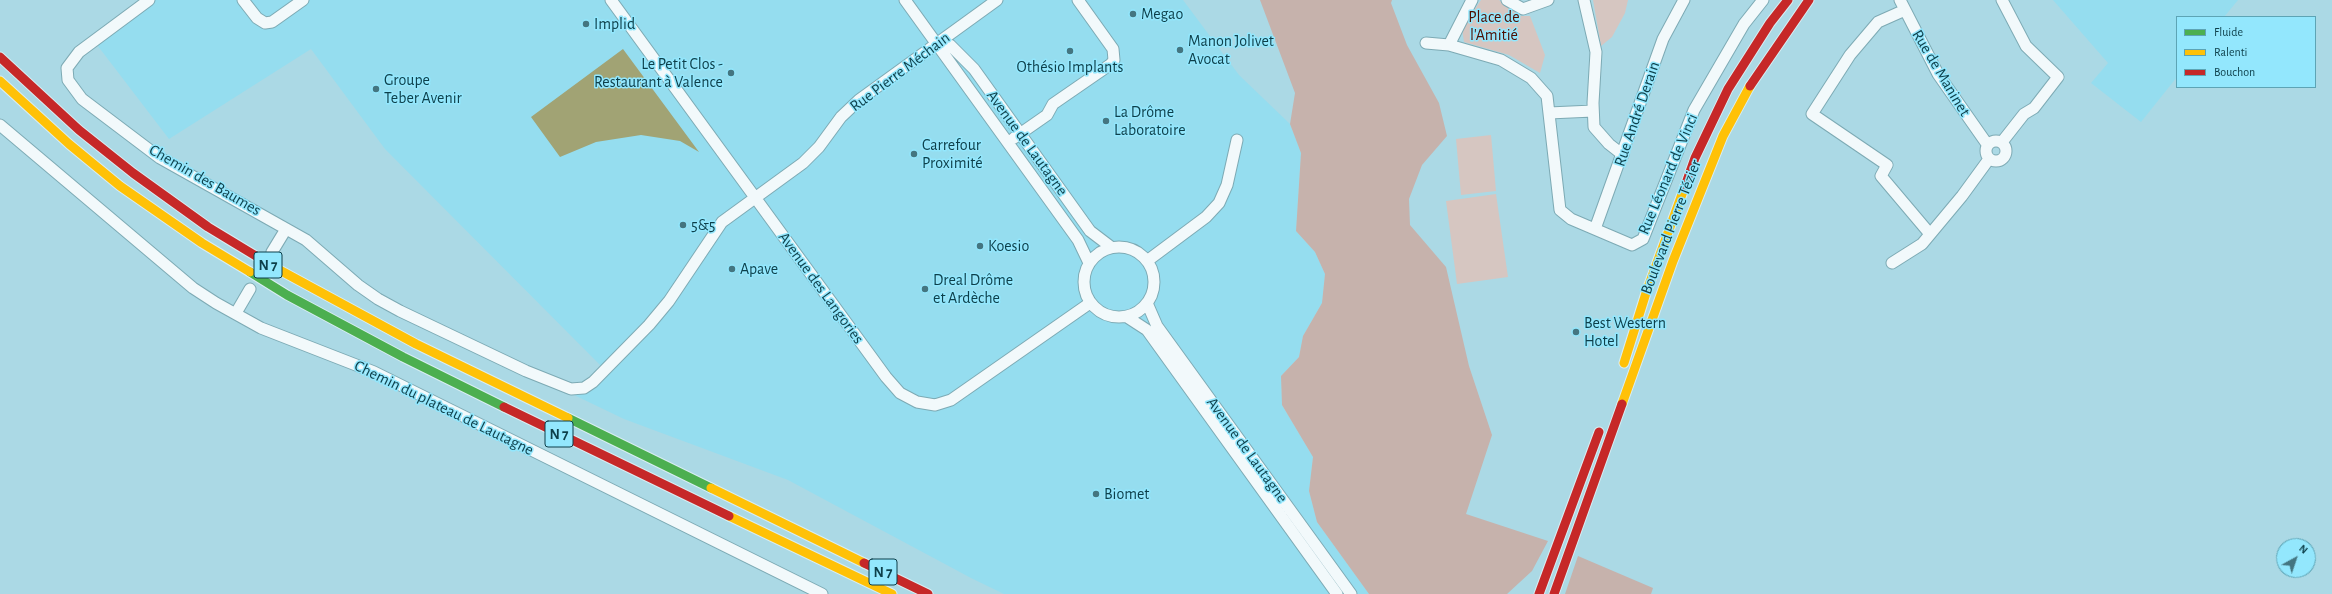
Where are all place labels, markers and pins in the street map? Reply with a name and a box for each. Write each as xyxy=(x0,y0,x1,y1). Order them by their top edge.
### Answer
place label: Megao xyxy=(1141,4,1183,24)
marker: Megao xyxy=(1128,9,1138,19)
place label: Implid xyxy=(594,14,635,34)
marker: Implid xyxy=(581,19,591,29)
place label: Manon Jolivet Avocat xyxy=(1188,31,1274,69)
marker: Manon Jolivet Avocat xyxy=(1175,45,1185,55)
marker: Othésio Implants xyxy=(1065,46,1075,56)
place label: Le Petit Clos - Restaurant à Valence xyxy=(594,54,723,92)
place label: Othésio Implants xyxy=(1017,57,1123,77)
marker: Le Petit Clos - Restaurant à Valence xyxy=(726,68,736,78)
place label: Groupe Teber Avenir xyxy=(384,70,462,108)
marker: Groupe Teber Avenir xyxy=(371,84,381,94)
place label: La Drôme Laboratoire xyxy=(1114,102,1186,140)
marker: La Drôme Laboratoire xyxy=(1101,116,1111,126)
place label: Carrefour Proximité xyxy=(922,135,983,173)
marker: Carrefour Proximité xyxy=(909,149,919,159)
place label: 5&5 xyxy=(691,215,715,235)
marker: 5&5 xyxy=(678,220,688,230)
place label: Koesio xyxy=(988,236,1029,256)
marker: Koesio xyxy=(975,241,985,251)
place label: Apave xyxy=(740,259,778,279)
marker: Apave xyxy=(727,264,737,274)
place label: Dreal Drôme et Ardèche xyxy=(933,270,1013,308)
marker: Dreal Drôme et Ardèche xyxy=(920,284,930,294)
place label: Best Western Hotel xyxy=(1584,313,1666,351)
marker: Best Western Hotel xyxy=(1571,327,1581,337)
place label: Biomet xyxy=(1104,484,1149,504)
marker: Biomet xyxy=(1091,489,1101,499)

